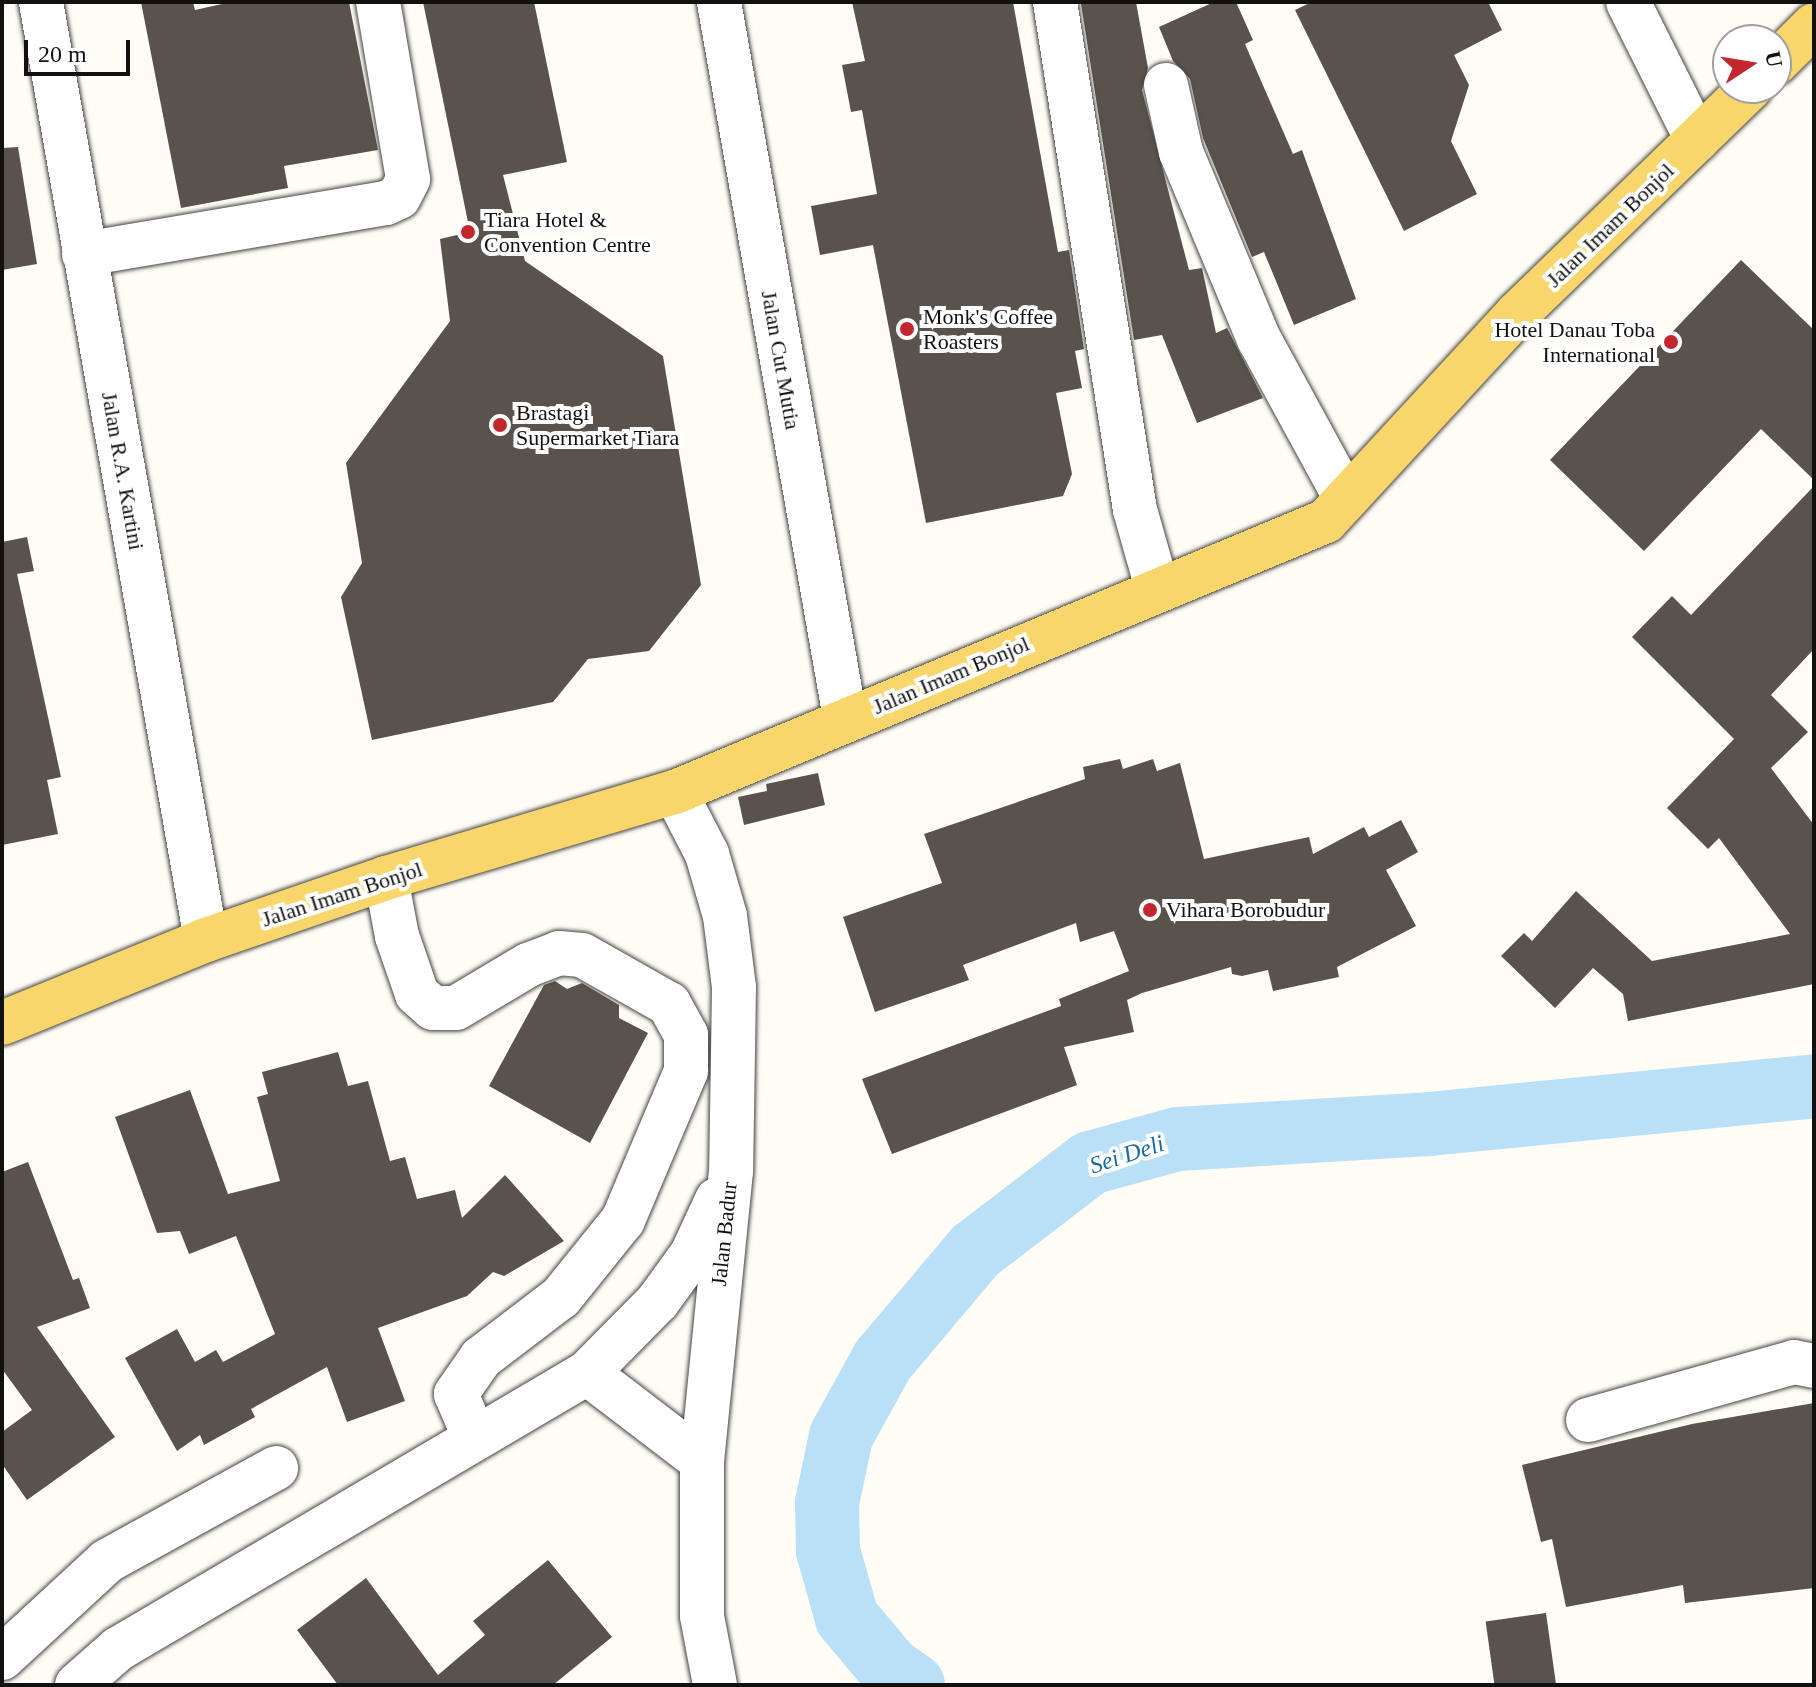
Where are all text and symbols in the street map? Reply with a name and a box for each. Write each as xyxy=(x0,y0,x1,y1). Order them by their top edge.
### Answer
scale bar xyxy=(28,24,134,74)
north arrow xyxy=(1712,24,1792,104)
text: 20 m xyxy=(38,41,87,67)
text: U xyxy=(1760,49,1788,70)
street label: Jalan Imam Bonjol xyxy=(1541,157,1679,293)
place label: Tiara Hotel & Convention Centre xyxy=(484,206,651,258)
marker: Tiara Hotel & Convention Centre xyxy=(459,223,477,241)
street label: Jalan Cut Mutia xyxy=(756,289,806,431)
place label: Monk's Coffee Roasters xyxy=(923,303,1053,354)
place label: Hotel Danau Toba International xyxy=(1494,316,1655,368)
marker: Monk's Coffee Roasters xyxy=(898,320,916,338)
marker: Hotel Danau Toba International xyxy=(1662,333,1680,351)
street label: Jalan R.A. Kartini xyxy=(96,390,150,552)
place label: Brastagi Supermarket Tiara xyxy=(516,399,680,450)
marker: Brastagi Supermarket Tiara xyxy=(491,416,509,434)
street label: Jalan Imam Bonjol xyxy=(869,630,1033,720)
street label: Jalan Imam Bonjol xyxy=(258,856,426,932)
place label: Vihara Borobudur xyxy=(1166,897,1325,923)
marker: Vihara Borobudur xyxy=(1141,901,1159,919)
water label: Sei Deli xyxy=(1086,1129,1168,1181)
street label: Jalan Badur xyxy=(705,1181,743,1287)

